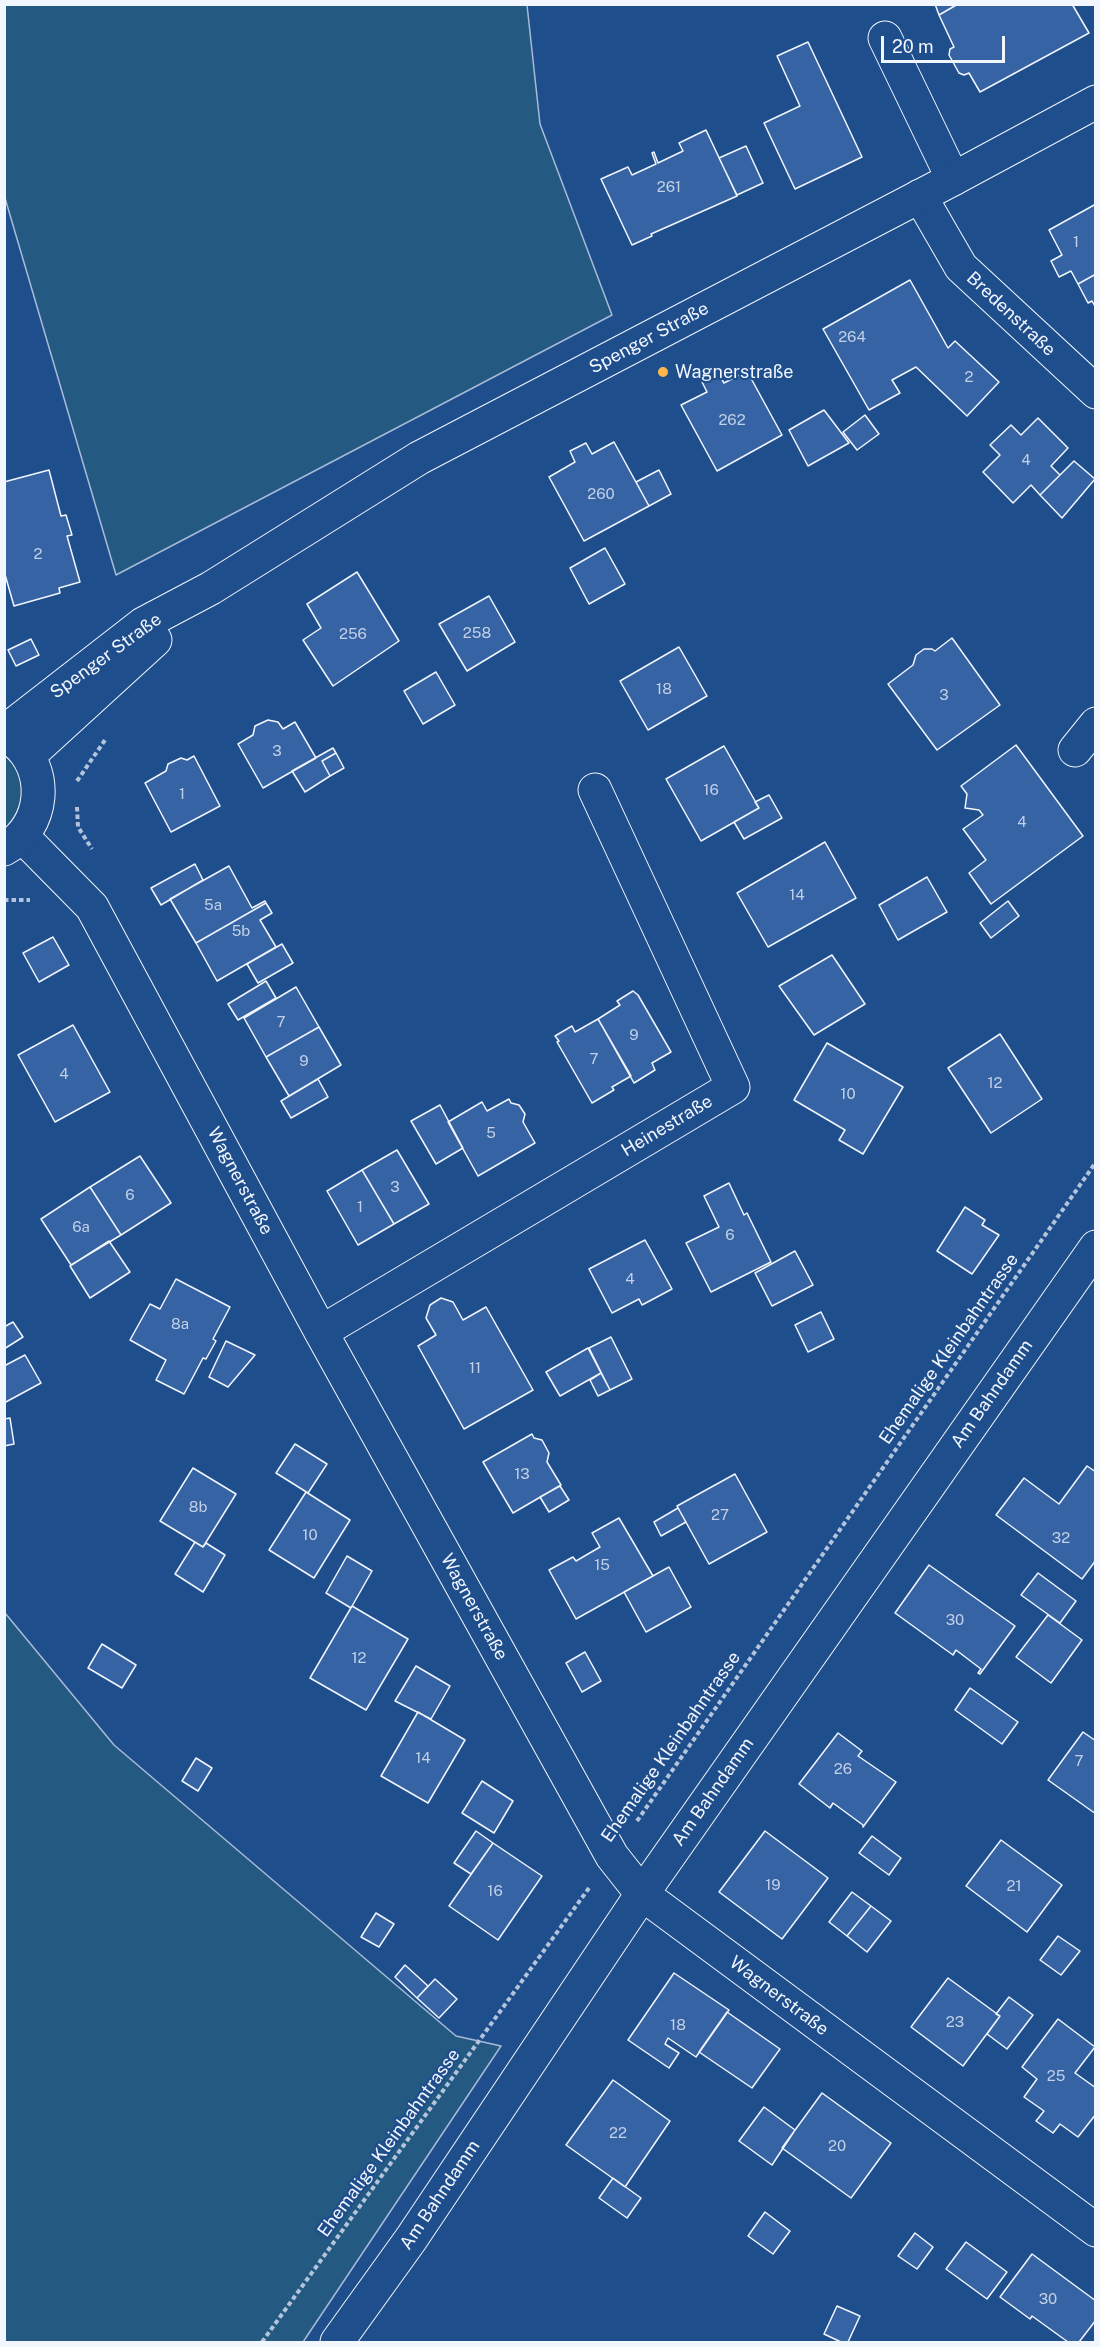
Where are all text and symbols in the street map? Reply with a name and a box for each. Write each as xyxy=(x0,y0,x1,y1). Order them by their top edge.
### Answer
scale bar xyxy=(884,24,1008,62)
text: 20 m xyxy=(892,36,934,57)
house number: 261 xyxy=(657,178,681,196)
house number: 1 xyxy=(1073,233,1079,251)
street label: Bredenstraße xyxy=(962,267,1060,361)
street label: Spenger Straße xyxy=(586,297,712,379)
house number: 264 xyxy=(838,328,866,346)
place label: Wagnerstraße xyxy=(675,361,793,383)
marker: Wagnerstraße xyxy=(656,365,670,379)
house number: 2 xyxy=(965,368,973,386)
house number: 262 xyxy=(718,411,746,429)
house number: 4 xyxy=(1021,451,1031,469)
house number: 260 xyxy=(587,485,615,503)
house number: 2 xyxy=(34,545,42,563)
street label: Spenger Straße xyxy=(46,608,166,704)
house number: 258 xyxy=(463,624,491,642)
house number: 256 xyxy=(339,625,367,643)
house number: 18 xyxy=(656,680,672,698)
house number: 3 xyxy=(939,686,949,704)
house number: 3 xyxy=(272,742,282,760)
house number: 16 xyxy=(703,781,719,799)
house number: 1 xyxy=(179,785,185,803)
house number: 4 xyxy=(1017,813,1027,831)
house number: 14 xyxy=(789,886,805,904)
house number: 5a xyxy=(204,896,222,914)
house number: 5b xyxy=(232,922,250,940)
house number: 7 xyxy=(276,1013,286,1031)
house number: 9 xyxy=(629,1026,639,1044)
house number: 7 xyxy=(589,1050,599,1068)
house number: 9 xyxy=(299,1052,309,1070)
house number: 4 xyxy=(59,1065,69,1083)
house number: 12 xyxy=(987,1074,1003,1092)
house number: 10 xyxy=(840,1085,856,1103)
street label: Heinestraße xyxy=(618,1090,716,1162)
street label: Wagnerstraße xyxy=(203,1124,277,1238)
house number: 5 xyxy=(486,1124,496,1142)
house number: 3 xyxy=(390,1178,400,1196)
house number: 6 xyxy=(125,1186,135,1204)
house number: 1 xyxy=(357,1198,363,1216)
house number: 6a xyxy=(72,1218,90,1236)
house number: 6 xyxy=(725,1226,735,1244)
street label: Ehemalige Kleinbahntrasse xyxy=(875,1250,1023,1448)
house number: 4 xyxy=(625,1270,635,1288)
house number: 8a xyxy=(171,1315,189,1333)
street label: Am Bahndamm xyxy=(947,1336,1037,1452)
house number: 11 xyxy=(469,1359,481,1377)
house number: 13 xyxy=(514,1465,530,1483)
house number: 8b xyxy=(189,1498,207,1516)
house number: 27 xyxy=(711,1506,729,1524)
house number: 10 xyxy=(302,1526,318,1544)
house number: 32 xyxy=(1052,1529,1070,1547)
street label: Wagnerstraße xyxy=(436,1550,512,1664)
house number: 15 xyxy=(594,1556,610,1574)
house number: 30 xyxy=(946,1611,964,1629)
street label: Ehemalige Kleinbahntrasse xyxy=(597,1648,745,1846)
house number: 12 xyxy=(351,1649,367,1667)
street label: Am Bahndamm xyxy=(668,1734,758,1850)
house number: 14 xyxy=(415,1749,431,1767)
house number: 7 xyxy=(1074,1752,1084,1770)
house number: 26 xyxy=(834,1760,852,1778)
house number: 19 xyxy=(765,1876,781,1894)
house number: 21 xyxy=(1006,1877,1022,1895)
house number: 16 xyxy=(487,1882,503,1900)
street label: Wagnerstraße xyxy=(725,1952,833,2040)
house number: 23 xyxy=(946,2013,964,2031)
house number: 18 xyxy=(670,2016,686,2034)
street label: Ehemalige Kleinbahntrasse xyxy=(313,2045,465,2241)
house number: 25 xyxy=(1047,2067,1065,2085)
house number: 22 xyxy=(609,2124,627,2142)
street label: Am Bahndamm xyxy=(395,2136,485,2254)
house number: 20 xyxy=(828,2137,846,2155)
house number: 30 xyxy=(1039,2290,1057,2308)

